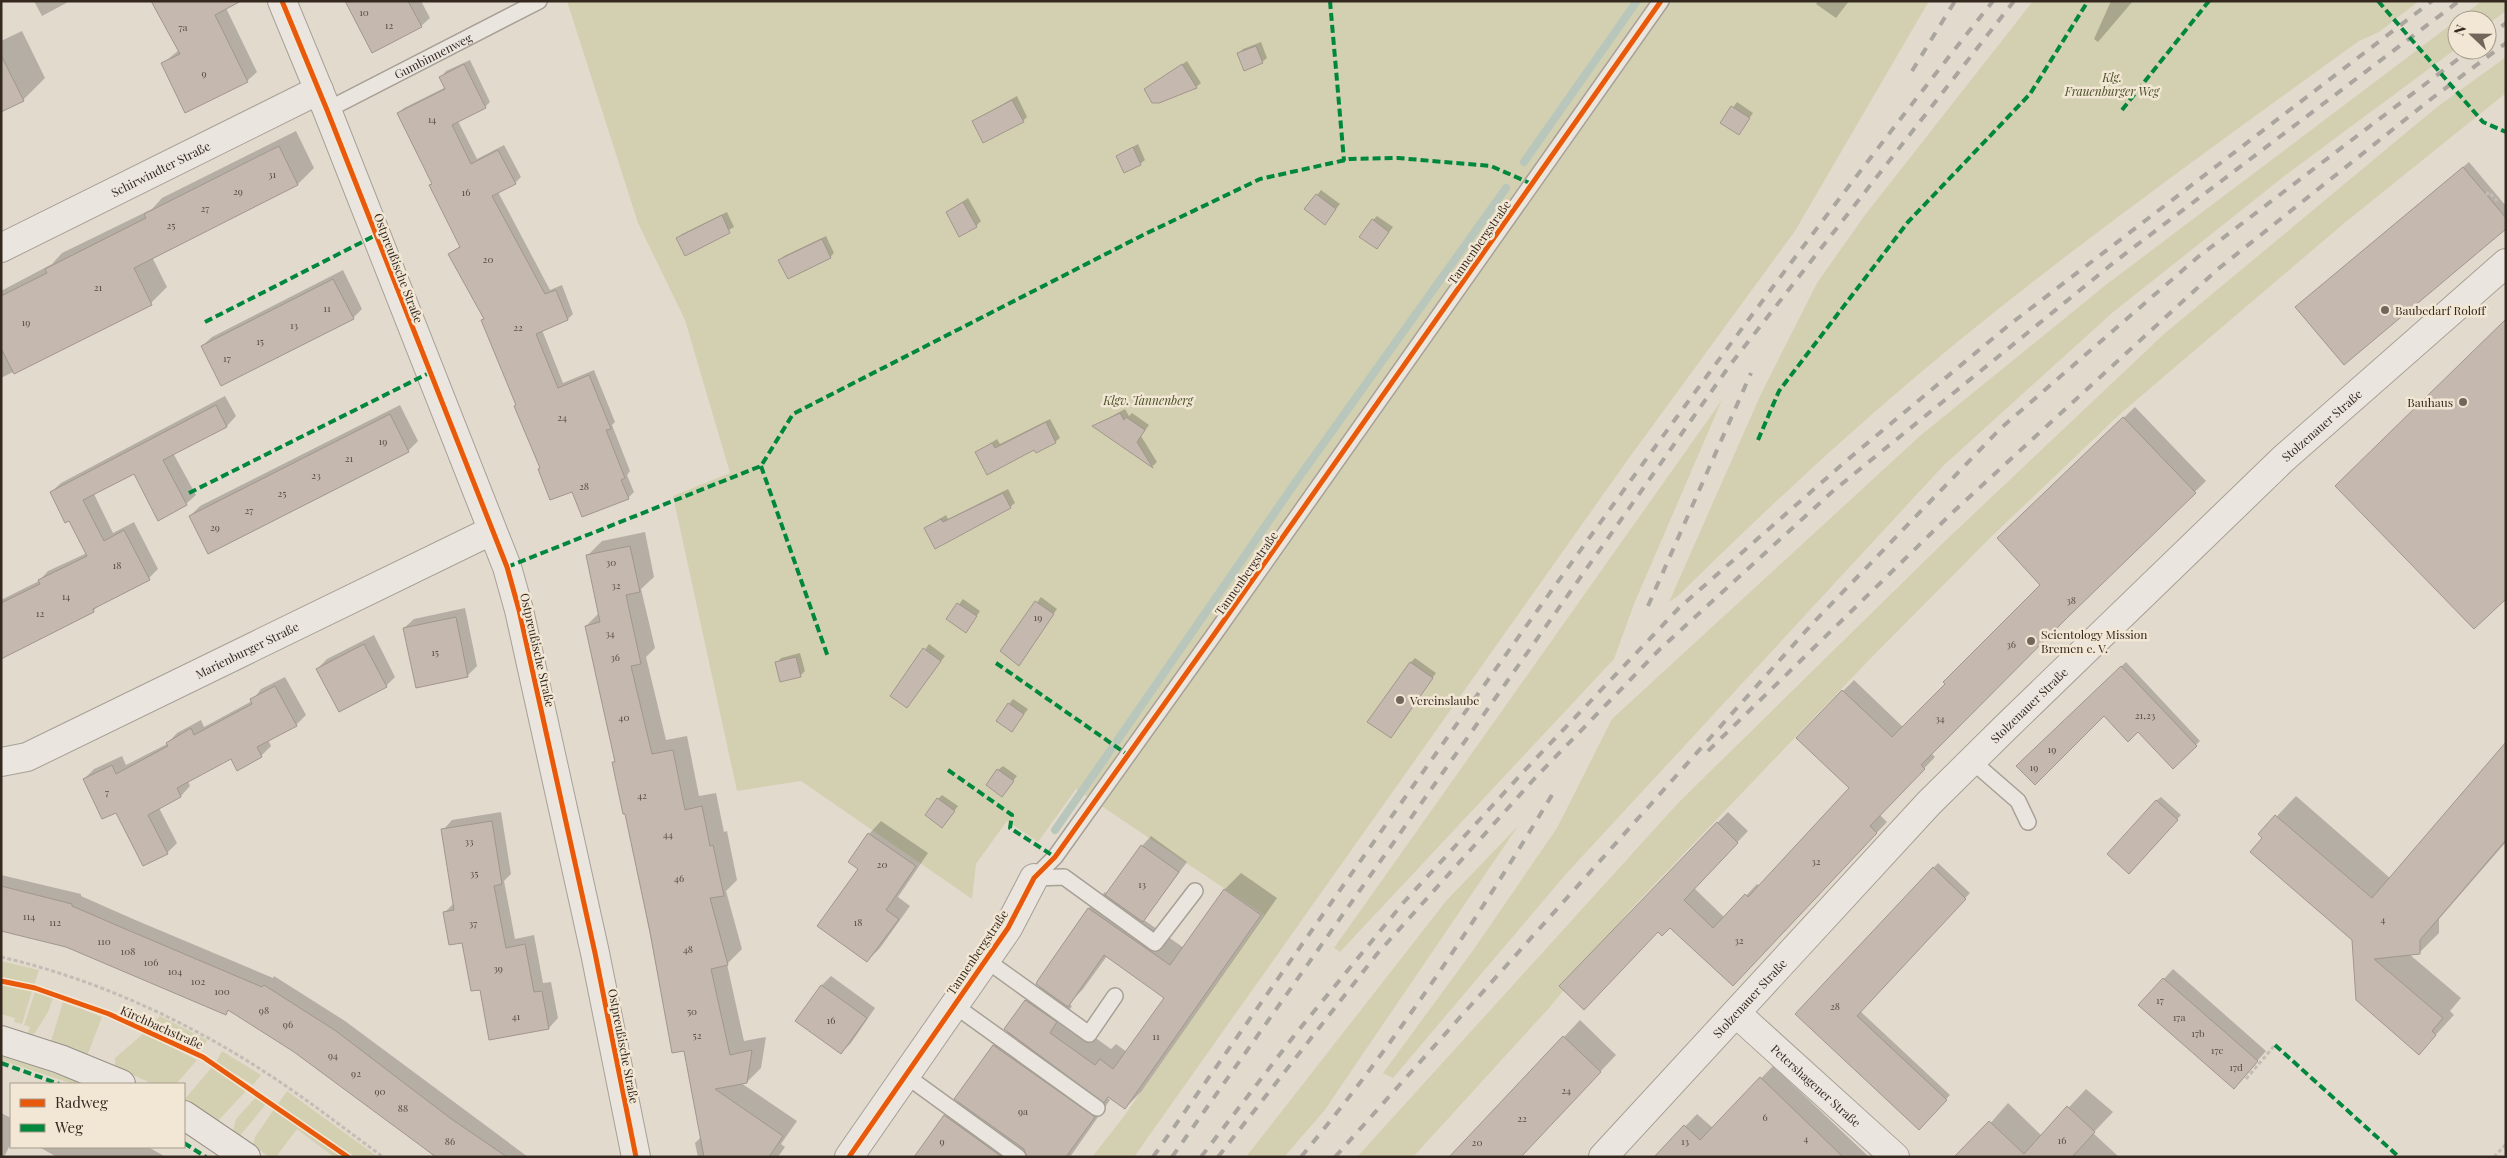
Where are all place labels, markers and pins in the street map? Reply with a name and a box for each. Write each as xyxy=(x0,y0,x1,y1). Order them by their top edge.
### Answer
place label: Baubedarf Roloff xyxy=(2395,302,2487,318)
marker: Baubedarf Roloff xyxy=(2379,304,2391,316)
place label: Bauhaus xyxy=(2407,394,2453,410)
marker: Bauhaus xyxy=(2457,396,2469,408)
place label: Scientology Mission Bremen e. V. xyxy=(2041,626,2148,656)
marker: Scientology Mission Bremen e. V. xyxy=(2025,635,2037,647)
place label: Vereinslaube xyxy=(1409,692,1479,708)
marker: Vereinslaube xyxy=(1394,694,1406,706)

